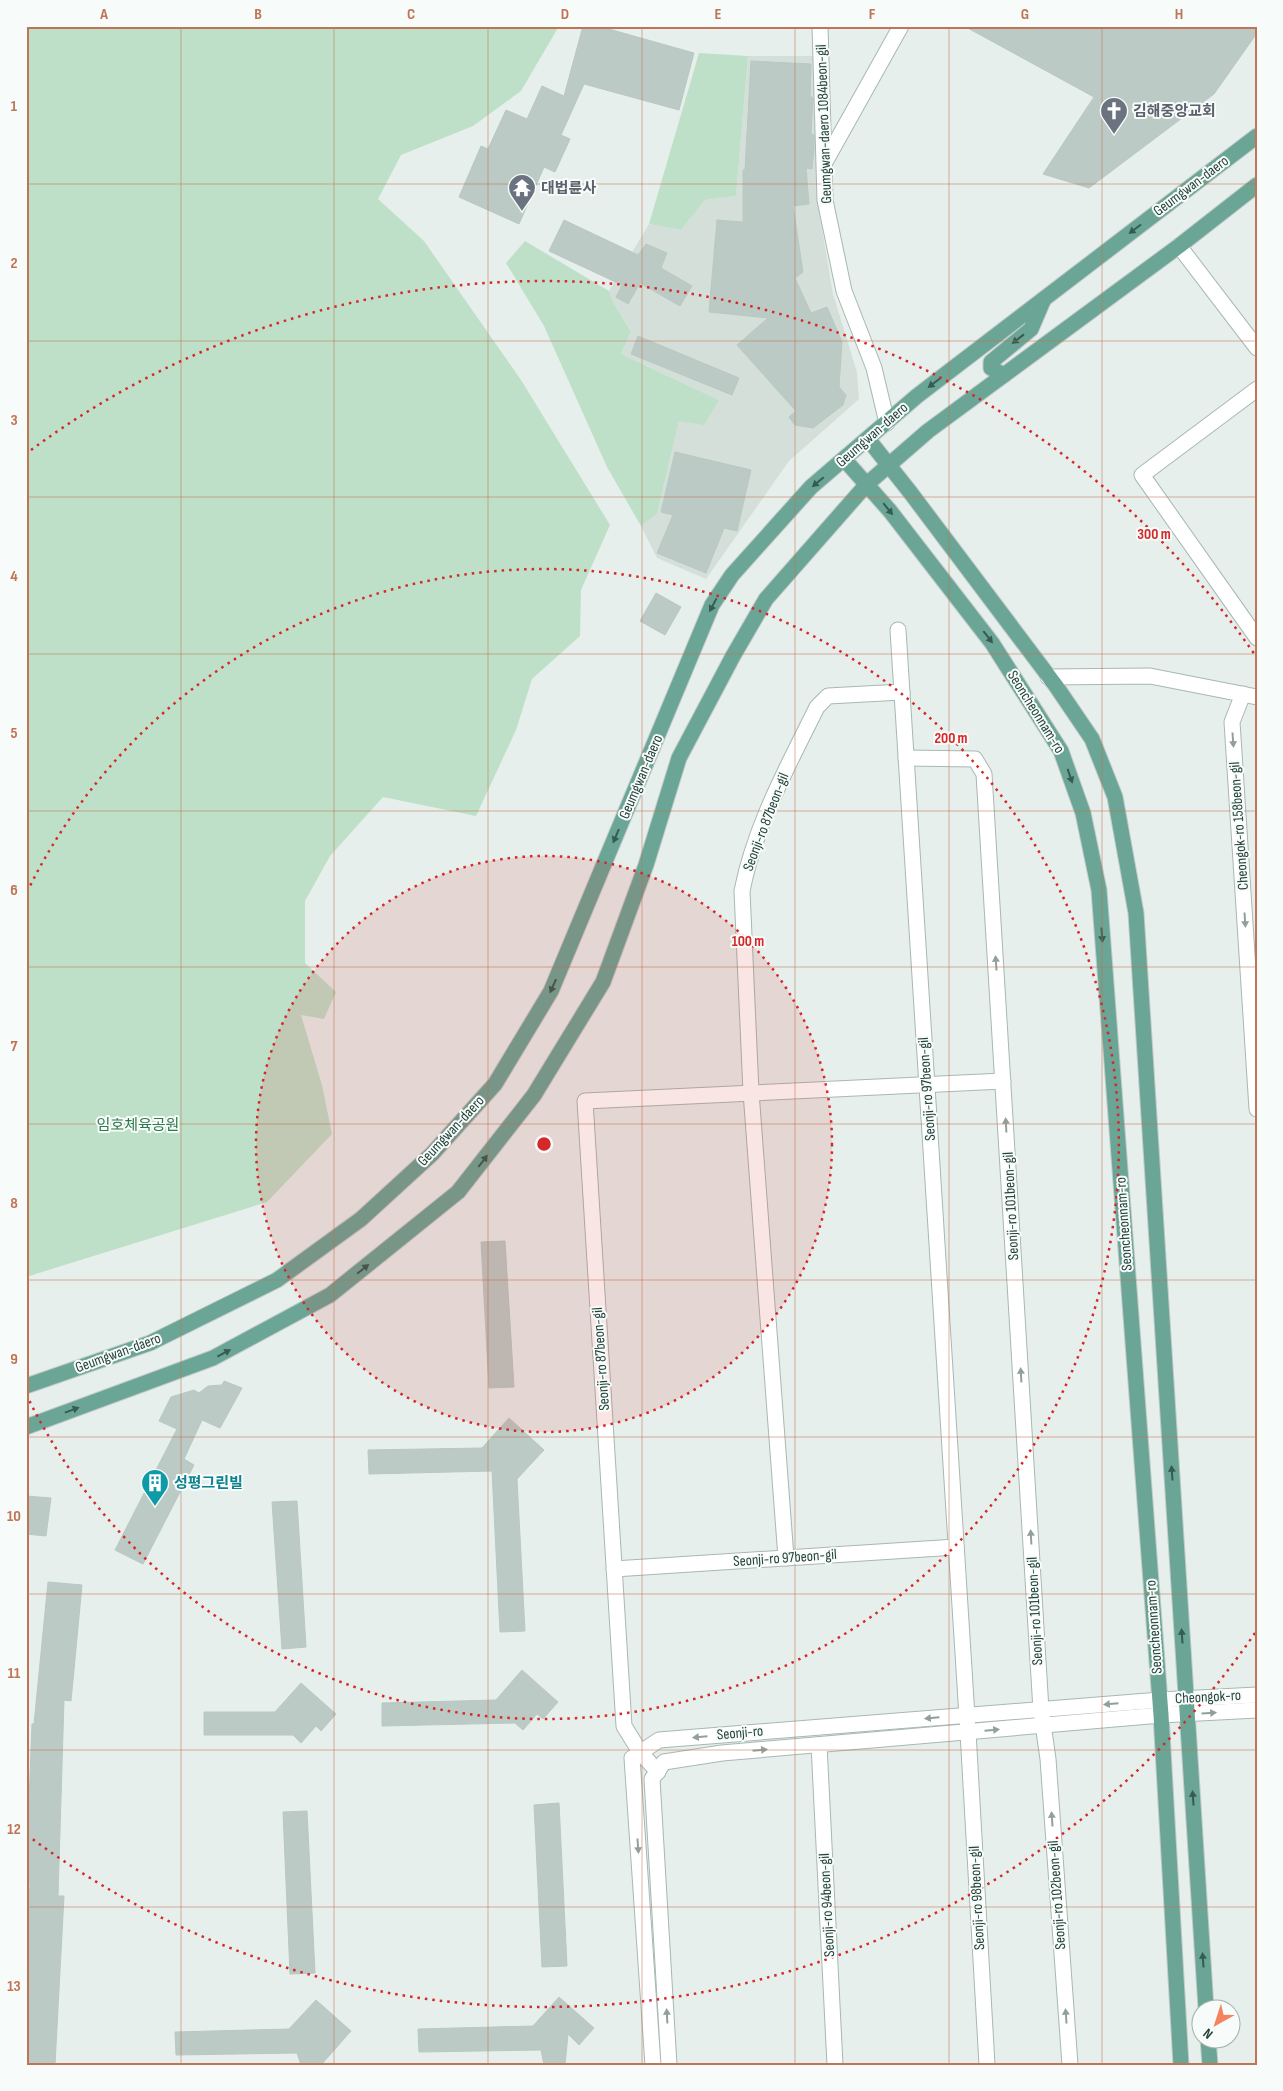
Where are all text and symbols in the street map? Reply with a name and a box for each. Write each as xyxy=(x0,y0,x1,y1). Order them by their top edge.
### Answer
text: A xyxy=(99,5,108,24)
text: B xyxy=(254,5,262,24)
text: C xyxy=(407,5,415,24)
text: D xyxy=(561,5,569,24)
text: E xyxy=(715,5,722,24)
text: F xyxy=(869,5,876,24)
text: G xyxy=(1021,5,1029,24)
text: H xyxy=(1175,5,1183,24)
street label: Geumgwan-daero 1084beon-gil xyxy=(812,44,836,204)
church icon: 김해중앙교회 xyxy=(1099,96,1129,135)
text: 1 xyxy=(11,97,18,116)
place label: 김해중앙교회 xyxy=(1133,102,1216,121)
street label: Geumgwan-daero xyxy=(1150,151,1232,221)
temple icon: 대법륜사 xyxy=(507,173,537,212)
place label: 대법륜사 xyxy=(541,179,596,198)
one-way arrow xyxy=(1129,224,1142,235)
text: 2 xyxy=(10,254,18,273)
one-way arrow xyxy=(1012,334,1025,345)
one-way arrow xyxy=(927,378,941,388)
street label: Geumgwan-daero xyxy=(832,398,912,472)
text: 3 xyxy=(10,411,18,430)
one-way arrow xyxy=(811,476,824,487)
one-way arrow xyxy=(882,502,893,515)
text: 300 m xyxy=(1137,525,1171,544)
text: 4 xyxy=(10,567,18,586)
one-way arrow xyxy=(709,598,717,613)
one-way arrow xyxy=(982,630,993,643)
street label: Seoncheonnam-ro xyxy=(1003,667,1069,757)
text: 5 xyxy=(10,724,18,743)
text: 200 m xyxy=(934,729,968,748)
street label: Geumgwan-daero xyxy=(615,732,667,822)
one-way arrow xyxy=(1230,733,1238,749)
street label: Cheongok-ro 158beon-gil xyxy=(1225,761,1253,891)
one-way arrow xyxy=(1067,769,1074,784)
street label: Seonji-ro 87beon-gil xyxy=(739,770,793,874)
one-way arrow xyxy=(612,829,620,843)
text: 6 xyxy=(10,881,18,900)
one-way arrow xyxy=(1241,912,1249,928)
one-way arrow xyxy=(1099,927,1107,943)
text: 100 m xyxy=(732,932,764,951)
one-way arrow xyxy=(991,955,999,971)
one-way arrow xyxy=(549,979,557,993)
text: 7 xyxy=(11,1037,18,1056)
street label: Seonji-ro 97beon-gil xyxy=(914,1037,940,1141)
street label: Geumgwan-daero xyxy=(413,1092,489,1170)
park label: 임호체육공원 xyxy=(97,1116,179,1135)
one-way arrow xyxy=(1001,1117,1009,1133)
centre of rings xyxy=(535,1135,553,1153)
street label: Seonji-ro 101beon-gil xyxy=(999,1151,1023,1261)
one-way arrow xyxy=(477,1155,488,1168)
street label: Seoncheonnam-ro xyxy=(1111,1177,1137,1271)
text: 8 xyxy=(10,1194,18,1213)
one-way arrow xyxy=(356,1264,369,1275)
street label: Seonji-ro 87beon-gil xyxy=(588,1307,614,1411)
street label: Geumgwan-daero xyxy=(73,1329,163,1377)
one-way arrow xyxy=(217,1348,230,1357)
text: 9 xyxy=(10,1350,18,1369)
one-way arrow xyxy=(1016,1366,1024,1382)
one-way arrow xyxy=(65,1406,80,1414)
one-way arrow xyxy=(1167,1465,1175,1481)
building icon: 성평그린빌 xyxy=(140,1468,170,1507)
place label: 성평그린빌 xyxy=(174,1474,243,1493)
text: 10 xyxy=(7,1507,21,1526)
one-way arrow xyxy=(1026,1529,1034,1545)
street label: Seonji-ro 97beon-gil xyxy=(733,1545,837,1571)
street label: Seonji-ro 101beon-gil xyxy=(1023,1556,1047,1666)
street label: Seoncheonnam-ro xyxy=(1141,1580,1167,1674)
one-way arrow xyxy=(1178,1627,1186,1643)
text: 11 xyxy=(8,1664,21,1683)
street label: Cheongok-ro xyxy=(1175,1686,1241,1708)
one-way arrow xyxy=(1103,1700,1119,1708)
one-way arrow xyxy=(1201,1709,1217,1717)
one-way arrow xyxy=(924,1714,940,1722)
street label: Seonji-ro xyxy=(716,1722,764,1744)
one-way arrow xyxy=(984,1725,1000,1733)
one-way arrow xyxy=(692,1733,708,1741)
one-way arrow xyxy=(753,1746,769,1754)
one-way arrow xyxy=(1188,1789,1196,1805)
one-way arrow xyxy=(1048,1811,1056,1827)
text: 12 xyxy=(7,1820,21,1839)
one-way arrow xyxy=(635,1839,643,1855)
street label: Seonji-ro 102beon-gil xyxy=(1044,1840,1070,1950)
street label: Seonji-ro 98beon-gil xyxy=(965,1845,989,1951)
street label: Seonji-ro 94beon-gil xyxy=(815,1853,839,1957)
one-way arrow xyxy=(1199,1952,1207,1968)
text: 13 xyxy=(7,1977,21,1996)
north arrow xyxy=(1190,1998,1240,2048)
one-way arrow xyxy=(662,2008,670,2024)
one-way arrow xyxy=(1062,2008,1070,2024)
text: N xyxy=(1200,2025,1216,2043)

